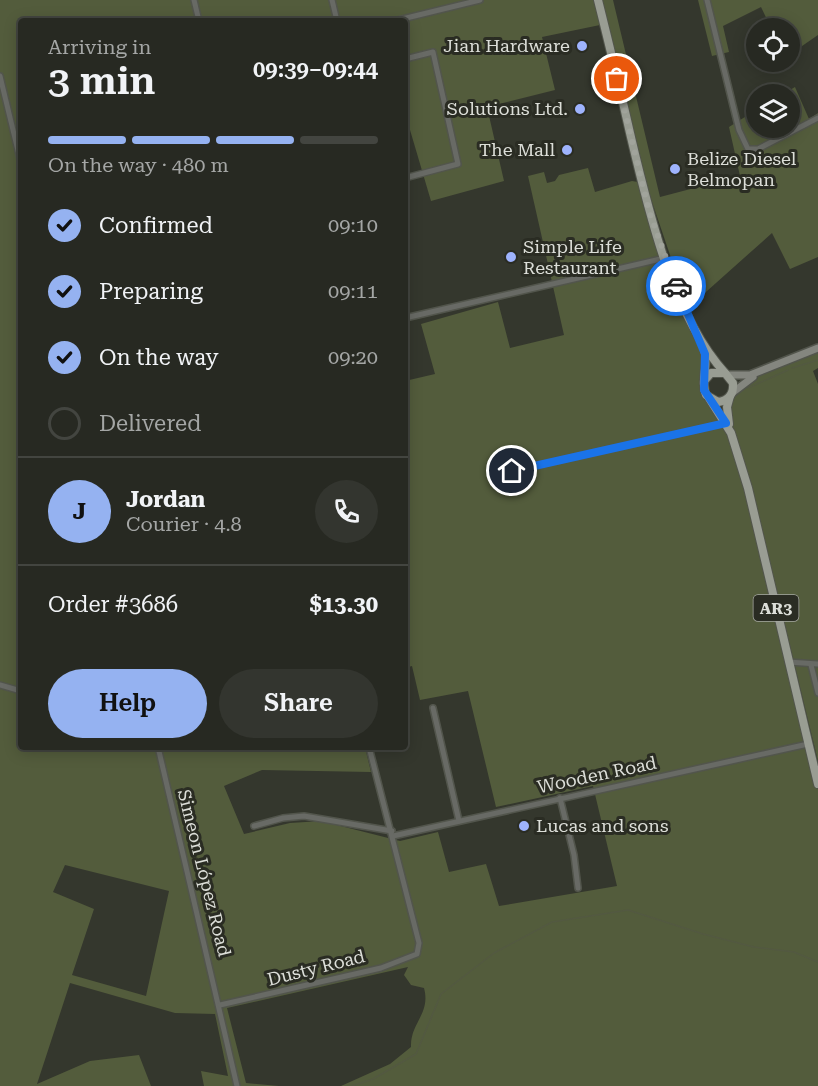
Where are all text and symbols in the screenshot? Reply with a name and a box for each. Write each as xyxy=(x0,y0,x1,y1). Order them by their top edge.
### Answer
map controls xyxy=(746,18,800,138)
button: locate xyxy=(746,18,800,72)
text: Arriving in xyxy=(48,35,151,59)
place label: Jian Hardware xyxy=(443,35,570,56)
marker: Jian Hardware xyxy=(575,39,589,53)
pin xyxy=(591,53,642,104)
text: 09:39–09:44 xyxy=(253,57,378,82)
text: 3 min xyxy=(48,58,155,104)
icon: bag xyxy=(600,62,633,95)
button: layers xyxy=(746,84,800,138)
place label: Solutions Ltd. xyxy=(447,98,568,119)
marker: Solutions Ltd. xyxy=(573,102,587,116)
place label: The Mall xyxy=(479,139,555,160)
marker: The Mall xyxy=(560,143,574,157)
place label: Belize Diesel Belmopan xyxy=(687,148,797,190)
text: On the way · 480 m xyxy=(48,153,229,177)
marker: Belize Diesel Belmopan xyxy=(668,162,682,176)
icon: check xyxy=(48,209,81,242)
text: Confirmed xyxy=(99,213,213,238)
text: 09:10 xyxy=(328,213,378,237)
place label: Simple Life Restaurant xyxy=(523,236,622,278)
marker: Simple Life Restaurant xyxy=(504,250,518,264)
courier xyxy=(646,256,706,316)
icon: car xyxy=(660,270,693,303)
icon: check xyxy=(48,275,81,308)
text: Preparing xyxy=(99,279,203,304)
text: 09:11 xyxy=(328,279,378,303)
icon: check xyxy=(48,341,81,374)
text: On the way xyxy=(99,345,219,370)
text: 09:20 xyxy=(328,345,378,369)
text: Delivered xyxy=(99,411,201,436)
pin xyxy=(486,445,537,496)
icon: home xyxy=(495,454,528,487)
button: phone xyxy=(315,480,378,543)
text: Jordan xyxy=(126,487,205,512)
text: J xyxy=(73,499,86,524)
text: Courier · 4.8 xyxy=(126,512,242,536)
text: Order #3686 xyxy=(48,592,178,617)
text: $13.30 xyxy=(309,592,378,617)
road number: AR3 xyxy=(754,595,798,621)
button: Help xyxy=(48,669,207,738)
button: Share xyxy=(219,669,378,738)
street label: Wooden Road xyxy=(535,752,659,797)
street label: Simeon López Road xyxy=(174,787,236,959)
place label: Lucas and sons xyxy=(536,815,668,836)
marker: Lucas and sons xyxy=(517,819,531,833)
street label: Dusty Road xyxy=(265,945,367,990)

